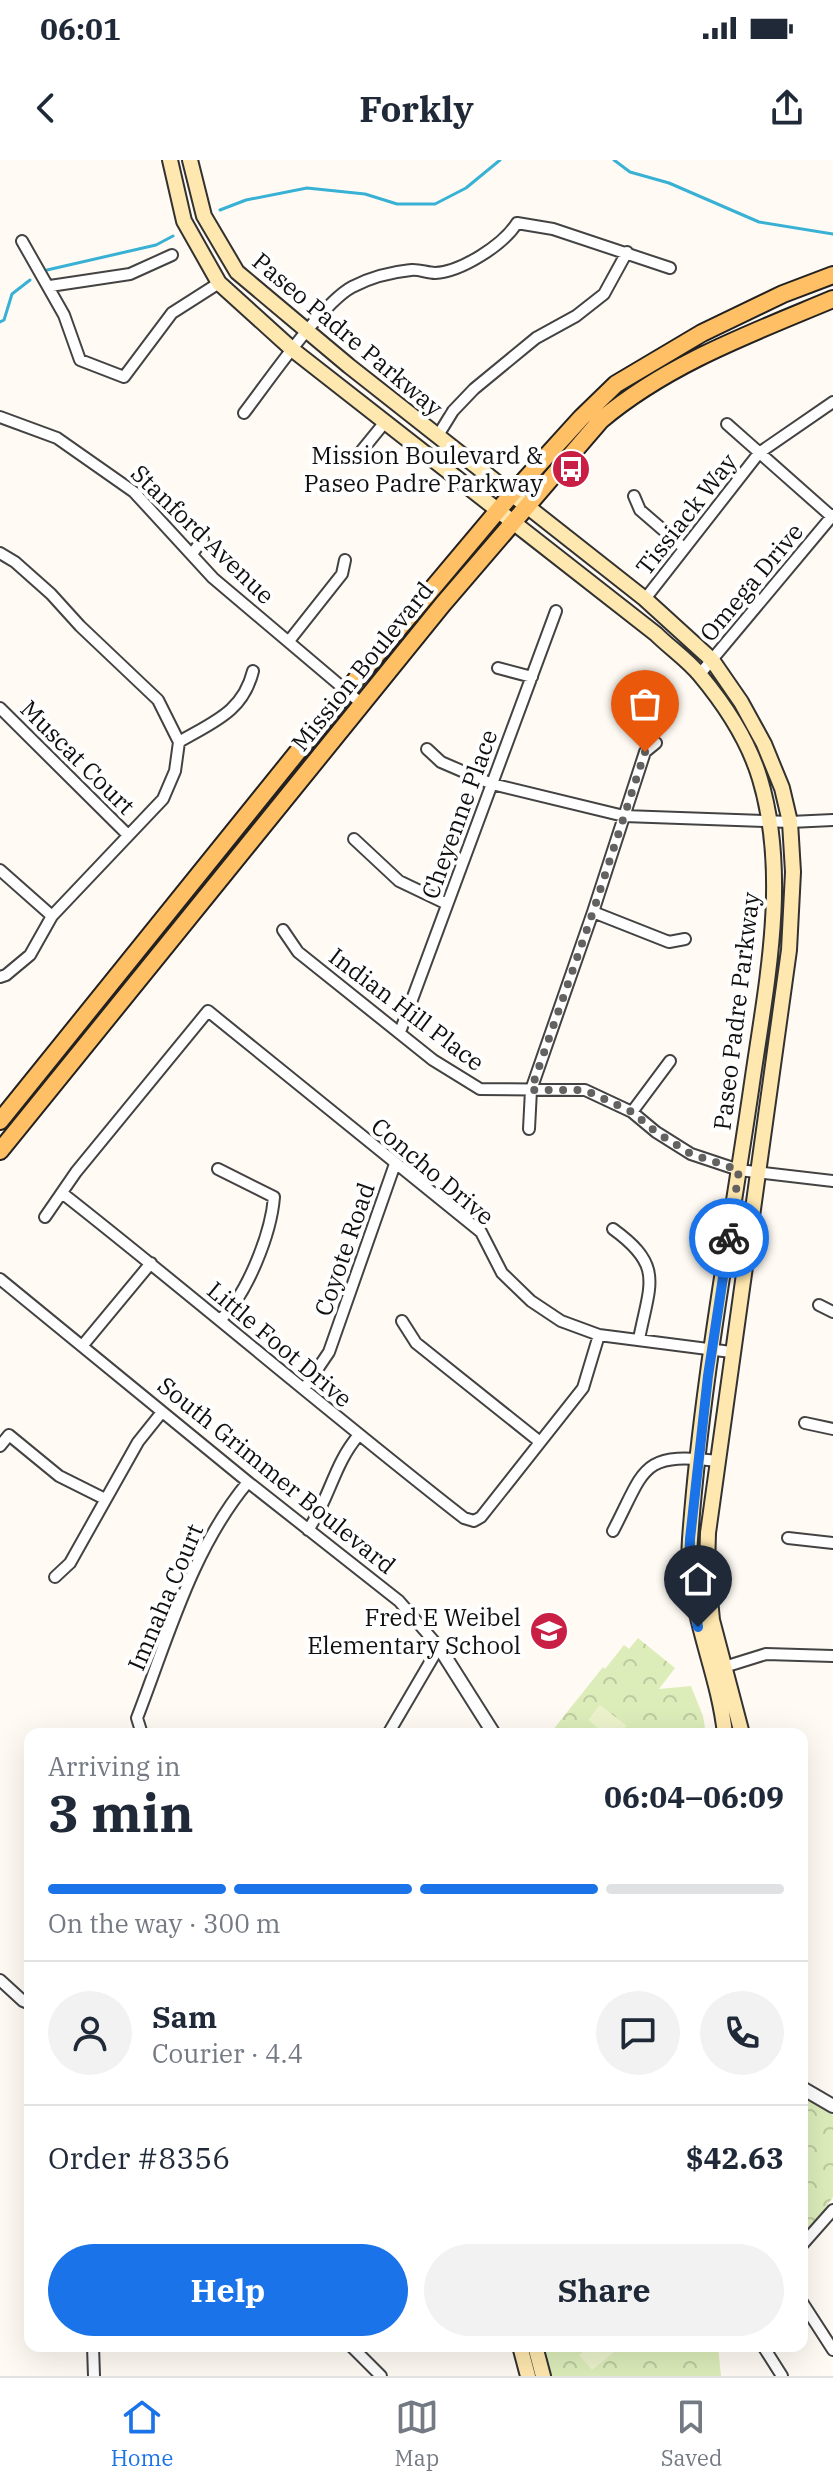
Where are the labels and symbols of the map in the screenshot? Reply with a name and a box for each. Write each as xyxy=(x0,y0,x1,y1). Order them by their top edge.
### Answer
street label: Paseo Padre Parkway xyxy=(246,245,450,423)
place label: Mission Boulevard & Paseo Padre Parkway xyxy=(304,439,543,499)
street label: Tissiack Way xyxy=(628,446,744,582)
bus stop icon: Mission Boulevard & Paseo Padre Parkway xyxy=(550,448,592,490)
street label: Stanford Avenue xyxy=(124,457,282,611)
street label: Omega Drive xyxy=(692,516,810,648)
street label: Mission Boulevard xyxy=(284,575,440,757)
pin xyxy=(611,670,679,752)
street label: Muscat Court xyxy=(14,693,142,821)
street label: Cheyenne Place xyxy=(413,725,505,903)
street label: Paseo Padre Parkway xyxy=(706,890,766,1132)
street label: Indian Hill Place xyxy=(323,940,491,1078)
street label: Concho Drive xyxy=(365,1110,501,1232)
street label: Coyote Road xyxy=(306,1178,382,1320)
courier xyxy=(689,1198,769,1278)
street label: Little Foot Drive xyxy=(201,1274,359,1414)
street label: South Grimmer Boulevard xyxy=(151,1369,403,1581)
street label: Imnaha Court xyxy=(120,1519,210,1675)
pin xyxy=(664,1545,732,1627)
place label: Fred E Weibel Elementary School xyxy=(307,1601,521,1661)
school or university icon: Fred E Weibel Elementary School xyxy=(528,1610,570,1652)

